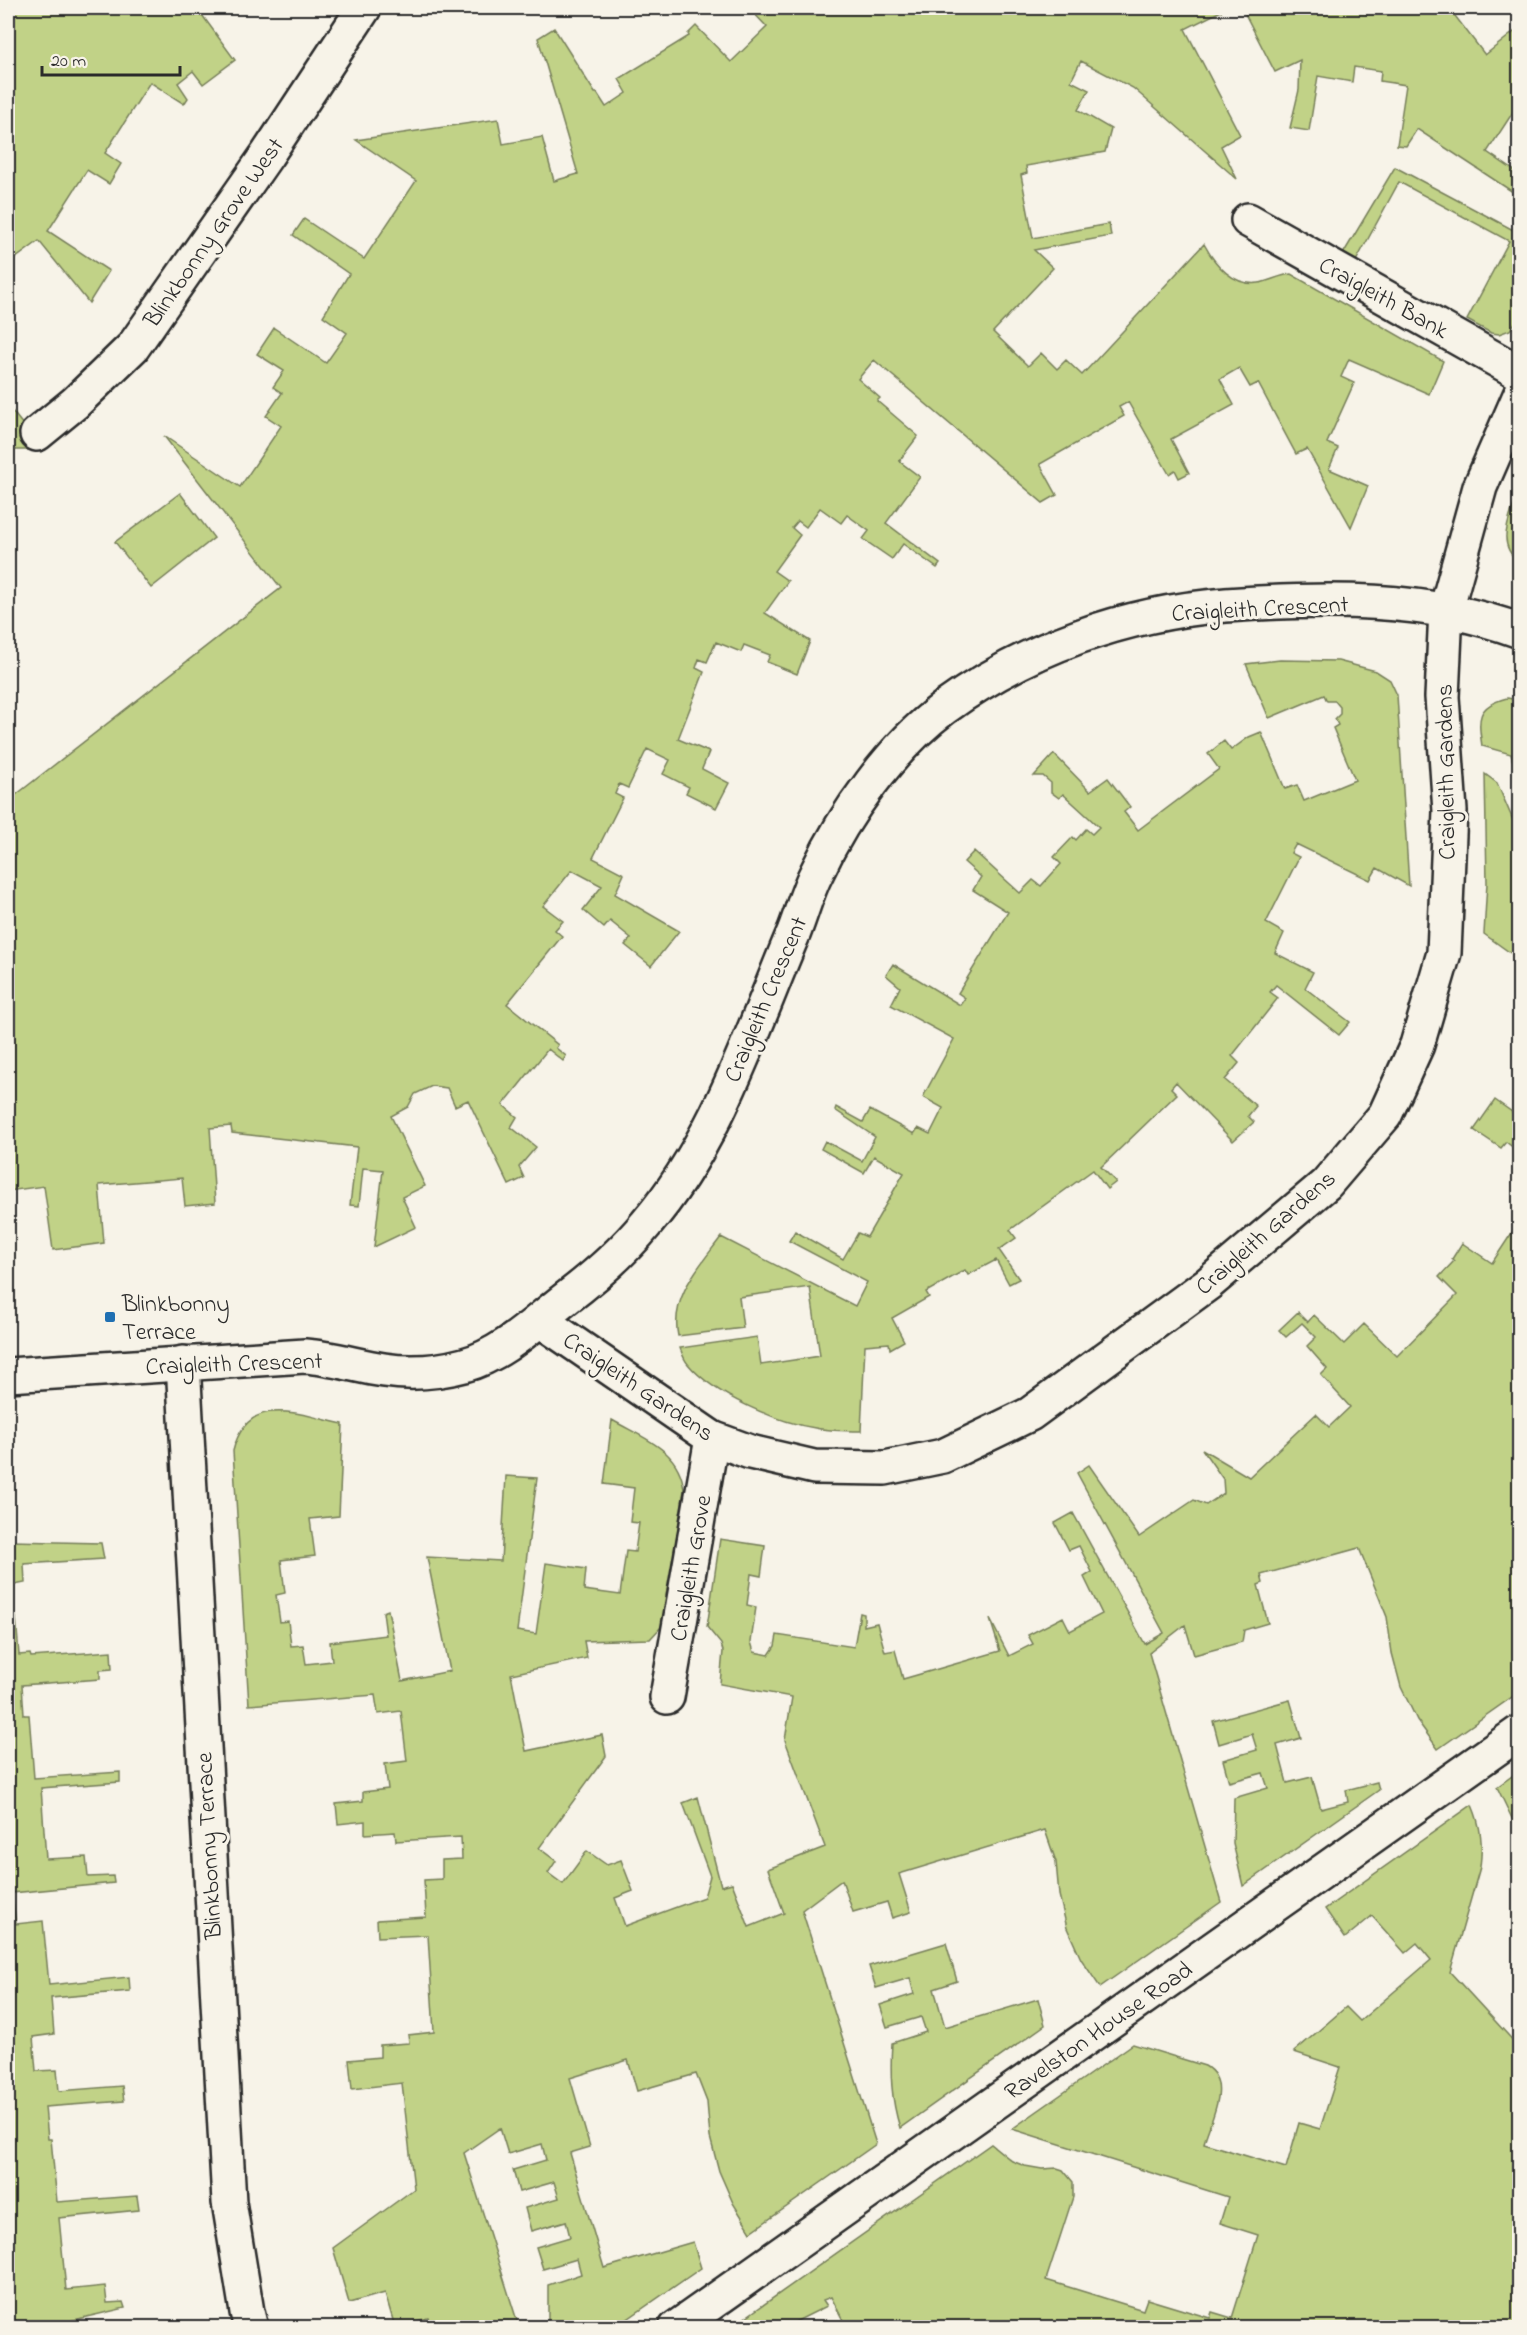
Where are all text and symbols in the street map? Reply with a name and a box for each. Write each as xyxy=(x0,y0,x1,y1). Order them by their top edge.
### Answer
scale bar xyxy=(42,39,180,77)
text: 20 m xyxy=(51,49,86,75)
street label: Blinkbonny Grove West xyxy=(136,131,295,337)
street label: Craigleith Bank xyxy=(1311,249,1455,350)
street label: Craigleith Crescent xyxy=(1171,588,1350,633)
street label: Craigleith Gardens xyxy=(1428,684,1467,860)
street label: Craigleith Crescent xyxy=(717,912,818,1088)
street label: Craigleith Gardens xyxy=(1189,1163,1345,1305)
place label: Blinkbonny Terrace xyxy=(121,1288,230,1351)
marker: Blinkbonny Terrace xyxy=(103,1310,117,1324)
street label: Craigleith Gardens xyxy=(555,1324,720,1452)
street label: Craigleith Crescent xyxy=(145,1345,323,1386)
street label: Craigleith Grove xyxy=(662,1492,723,1644)
street label: Blinkbonny Terrace xyxy=(188,1751,234,1941)
street label: Ravelston House Road xyxy=(998,1954,1201,2110)

